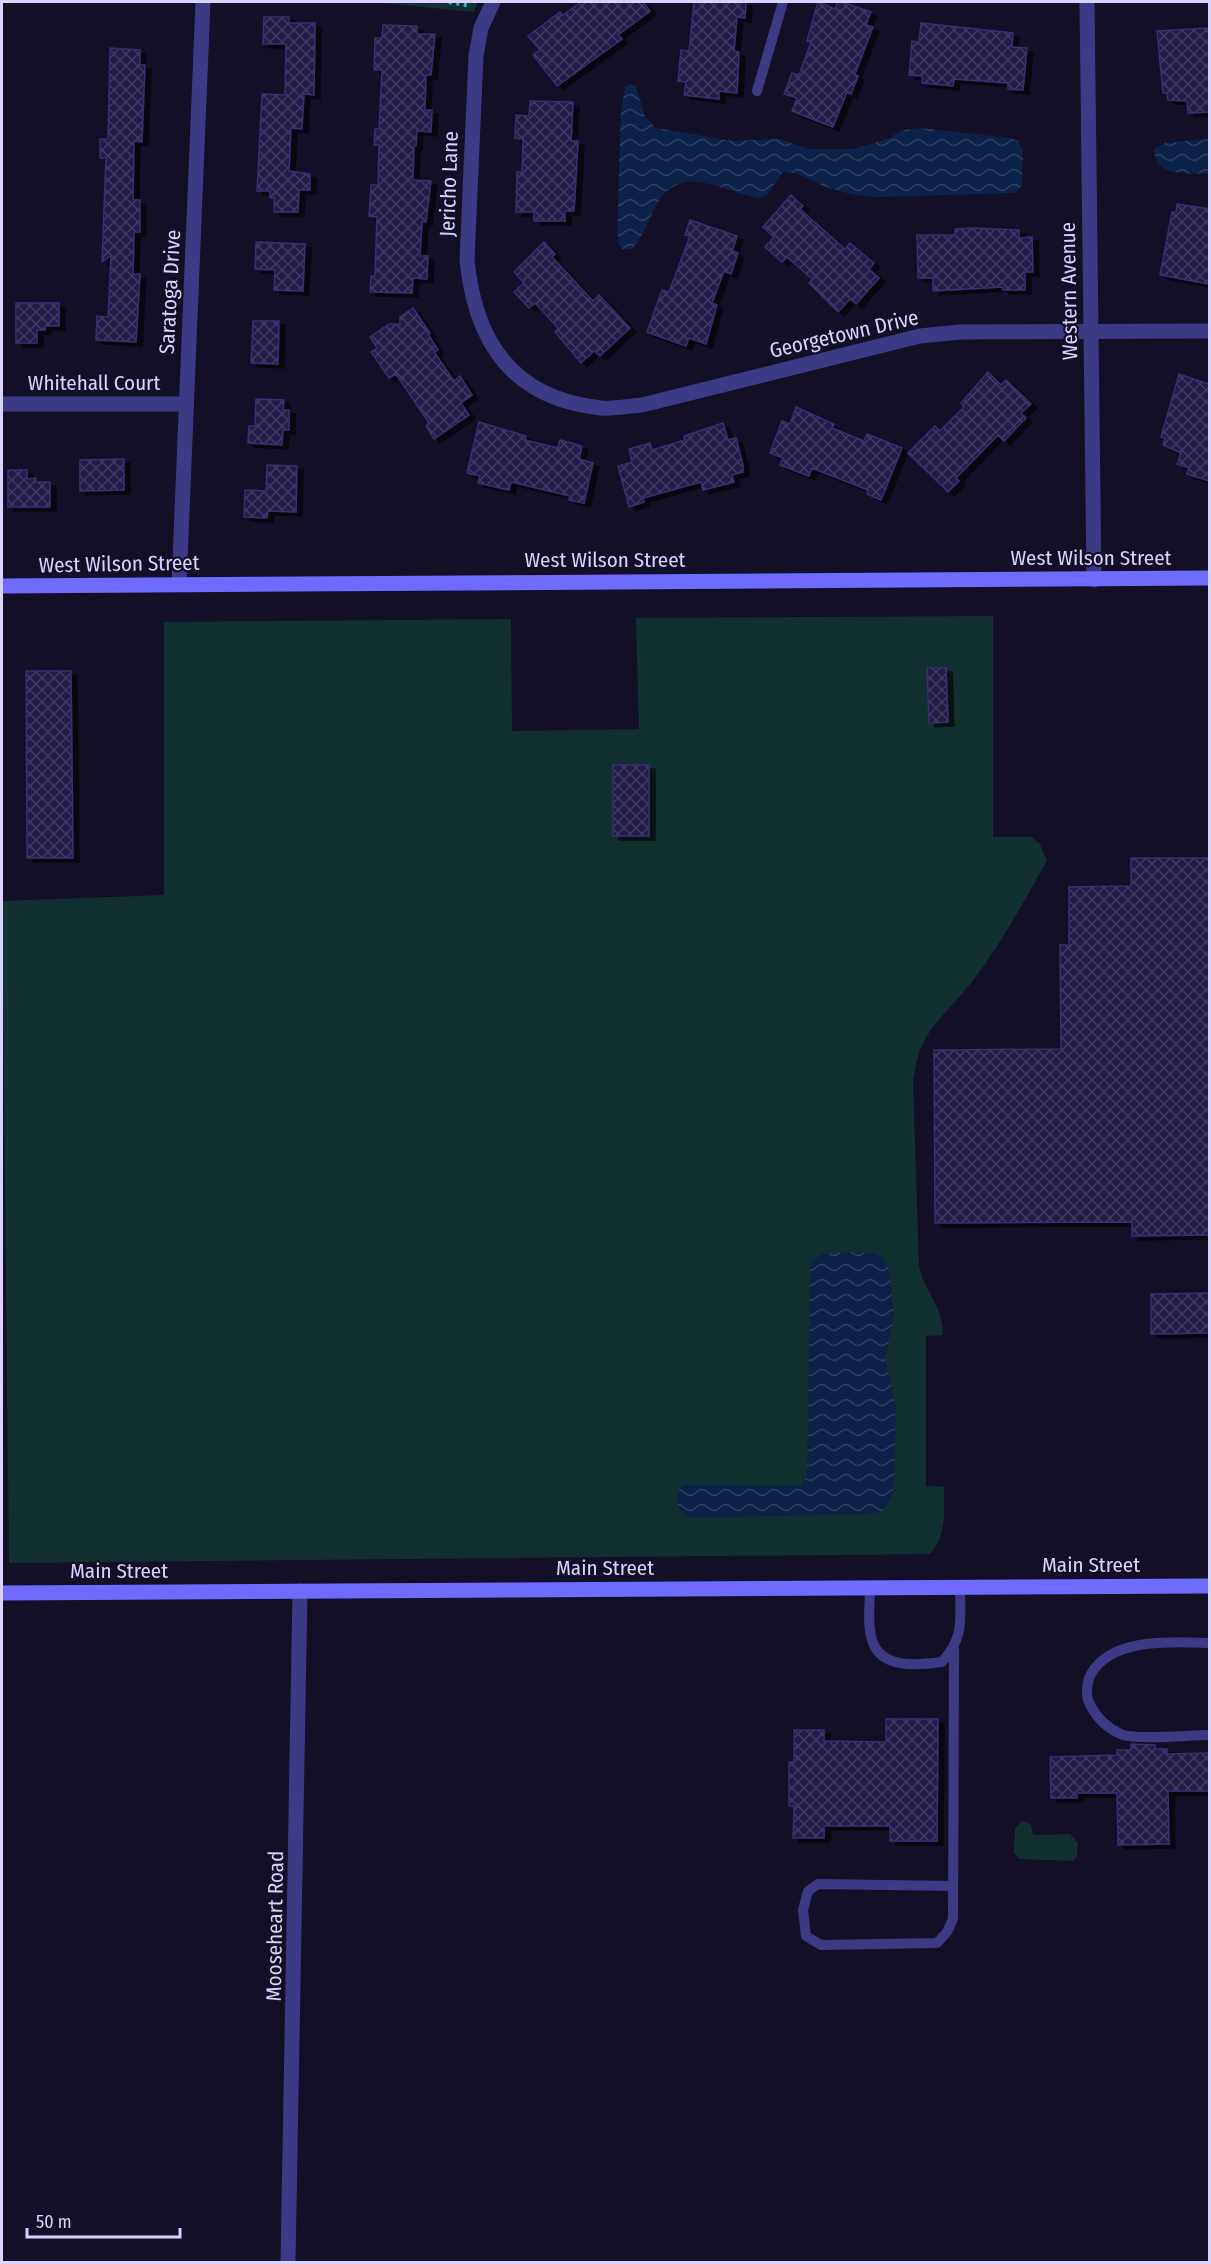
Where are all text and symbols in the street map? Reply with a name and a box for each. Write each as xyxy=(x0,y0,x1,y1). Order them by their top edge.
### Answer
street label: Jericho Lane xyxy=(434,131,464,237)
street label: Western Avenue xyxy=(1055,222,1083,360)
street label: Saratoga Drive xyxy=(154,229,186,355)
street label: Georgetown Drive xyxy=(767,304,921,364)
street label: Whitehall Court xyxy=(28,370,160,396)
street label: West Wilson Street xyxy=(1011,545,1172,571)
street label: West Wilson Street xyxy=(525,547,686,573)
street label: West Wilson Street xyxy=(38,550,200,578)
street label: Main Street xyxy=(1042,1552,1140,1578)
street label: Main Street xyxy=(556,1555,654,1581)
street label: Main Street xyxy=(70,1558,168,1584)
street label: Mooseheart Road xyxy=(261,1850,289,2002)
scale bar xyxy=(27,2201,180,2239)
text: 50 m xyxy=(36,2211,72,2233)

